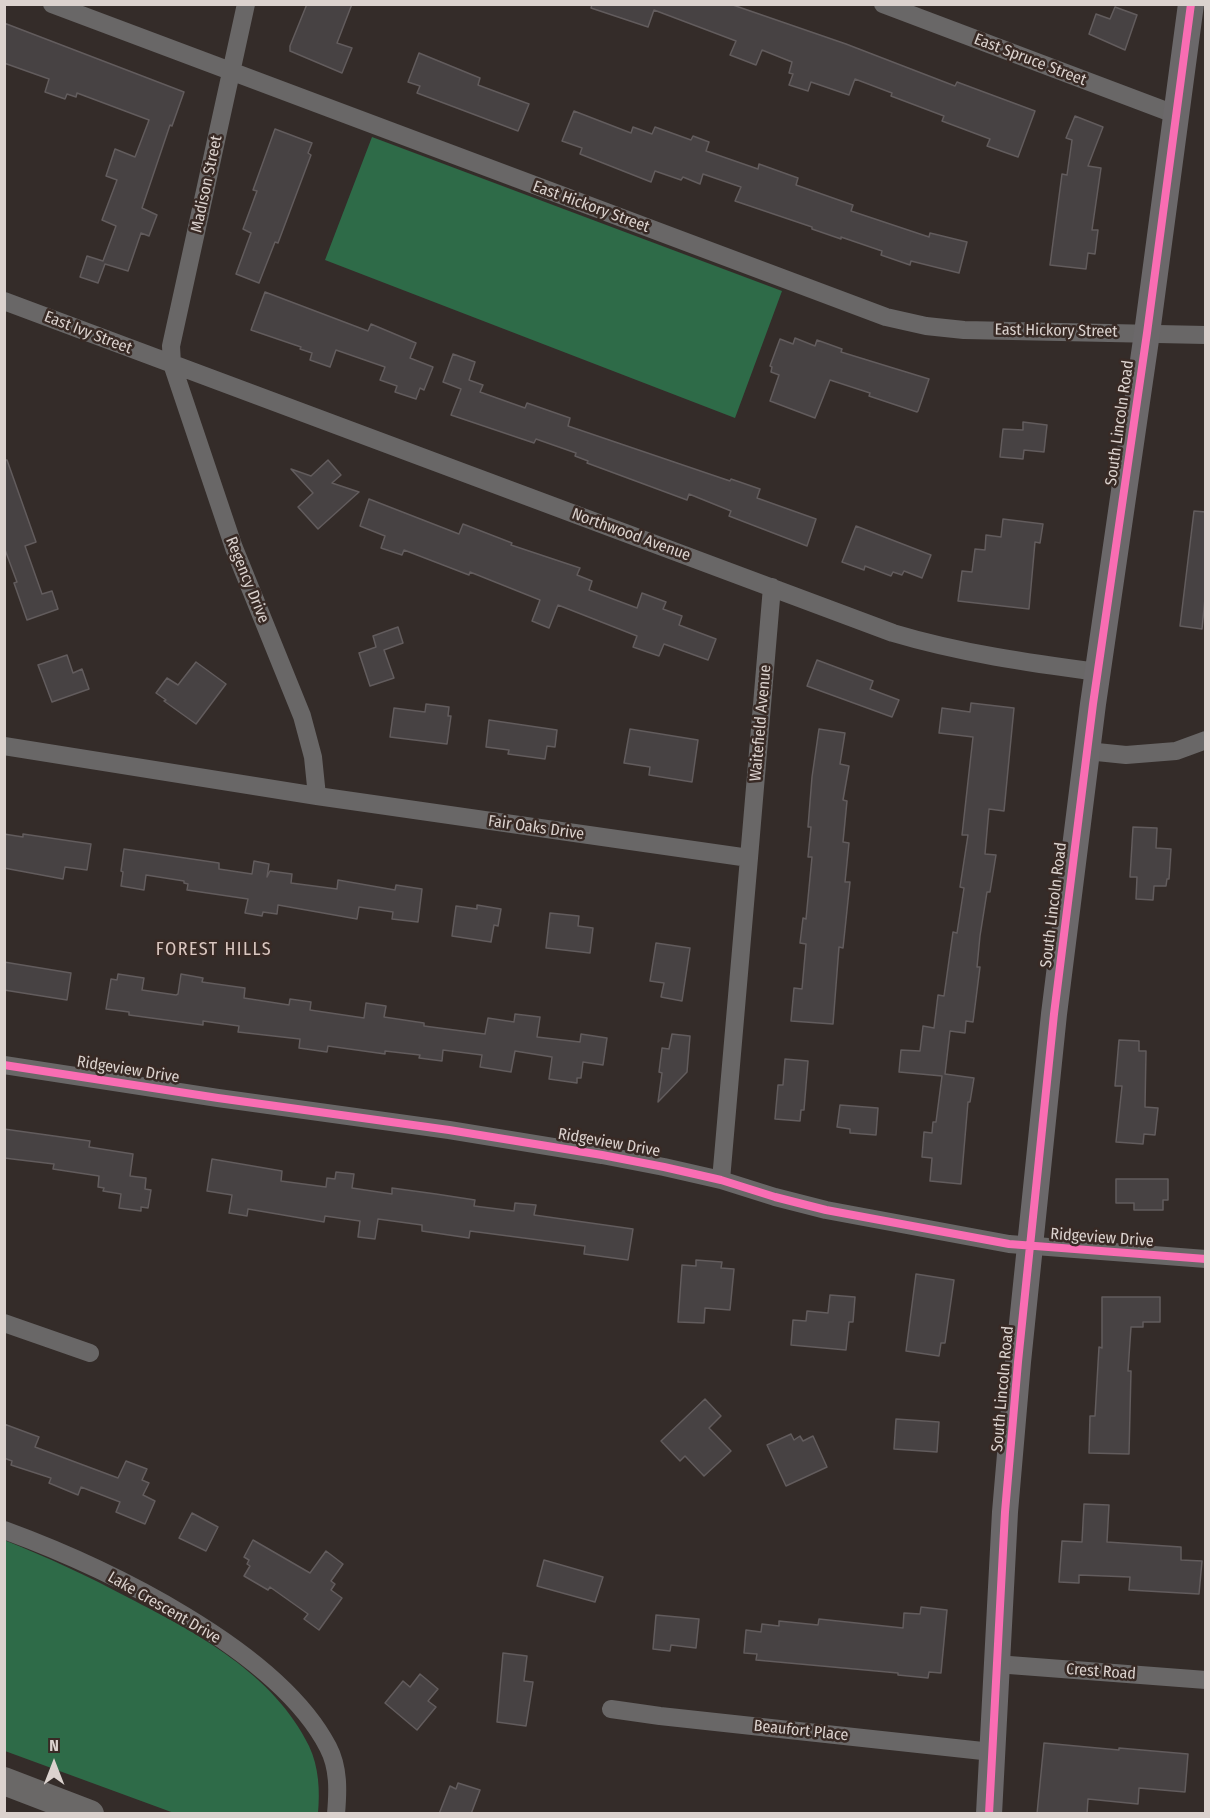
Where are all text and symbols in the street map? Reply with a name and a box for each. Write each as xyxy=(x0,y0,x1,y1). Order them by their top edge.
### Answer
street label: East Spruce Street xyxy=(971,30,1089,90)
street label: Madison Street xyxy=(187,134,227,234)
street label: East Hickory Street xyxy=(530,177,652,237)
street label: East Ivy Street xyxy=(41,307,135,359)
street label: East Hickory Street xyxy=(994,320,1118,342)
street label: South Lincoln Road xyxy=(1102,359,1138,487)
street label: Northwood Avenue xyxy=(569,505,693,565)
street label: Regency Drive xyxy=(221,534,273,626)
street label: Waitefield Avenue xyxy=(746,664,776,782)
street label: Fair Oaks Drive xyxy=(487,812,585,844)
street label: South Lincoln Road xyxy=(1037,841,1071,969)
district label: FOREST HILLS xyxy=(156,939,272,961)
street label: Ridgeview Drive xyxy=(75,1052,181,1088)
street label: Ridgeview Drive xyxy=(556,1125,662,1161)
street label: Ridgeview Drive xyxy=(1050,1225,1154,1251)
street label: South Lincoln Road xyxy=(988,1325,1018,1453)
street label: Lake Crescent Drive xyxy=(104,1568,224,1648)
street label: Crest Road xyxy=(1065,1660,1137,1684)
street label: Beaufort Place xyxy=(753,1716,849,1746)
north arrow xyxy=(24,1734,84,1794)
text: N xyxy=(49,1736,59,1755)

